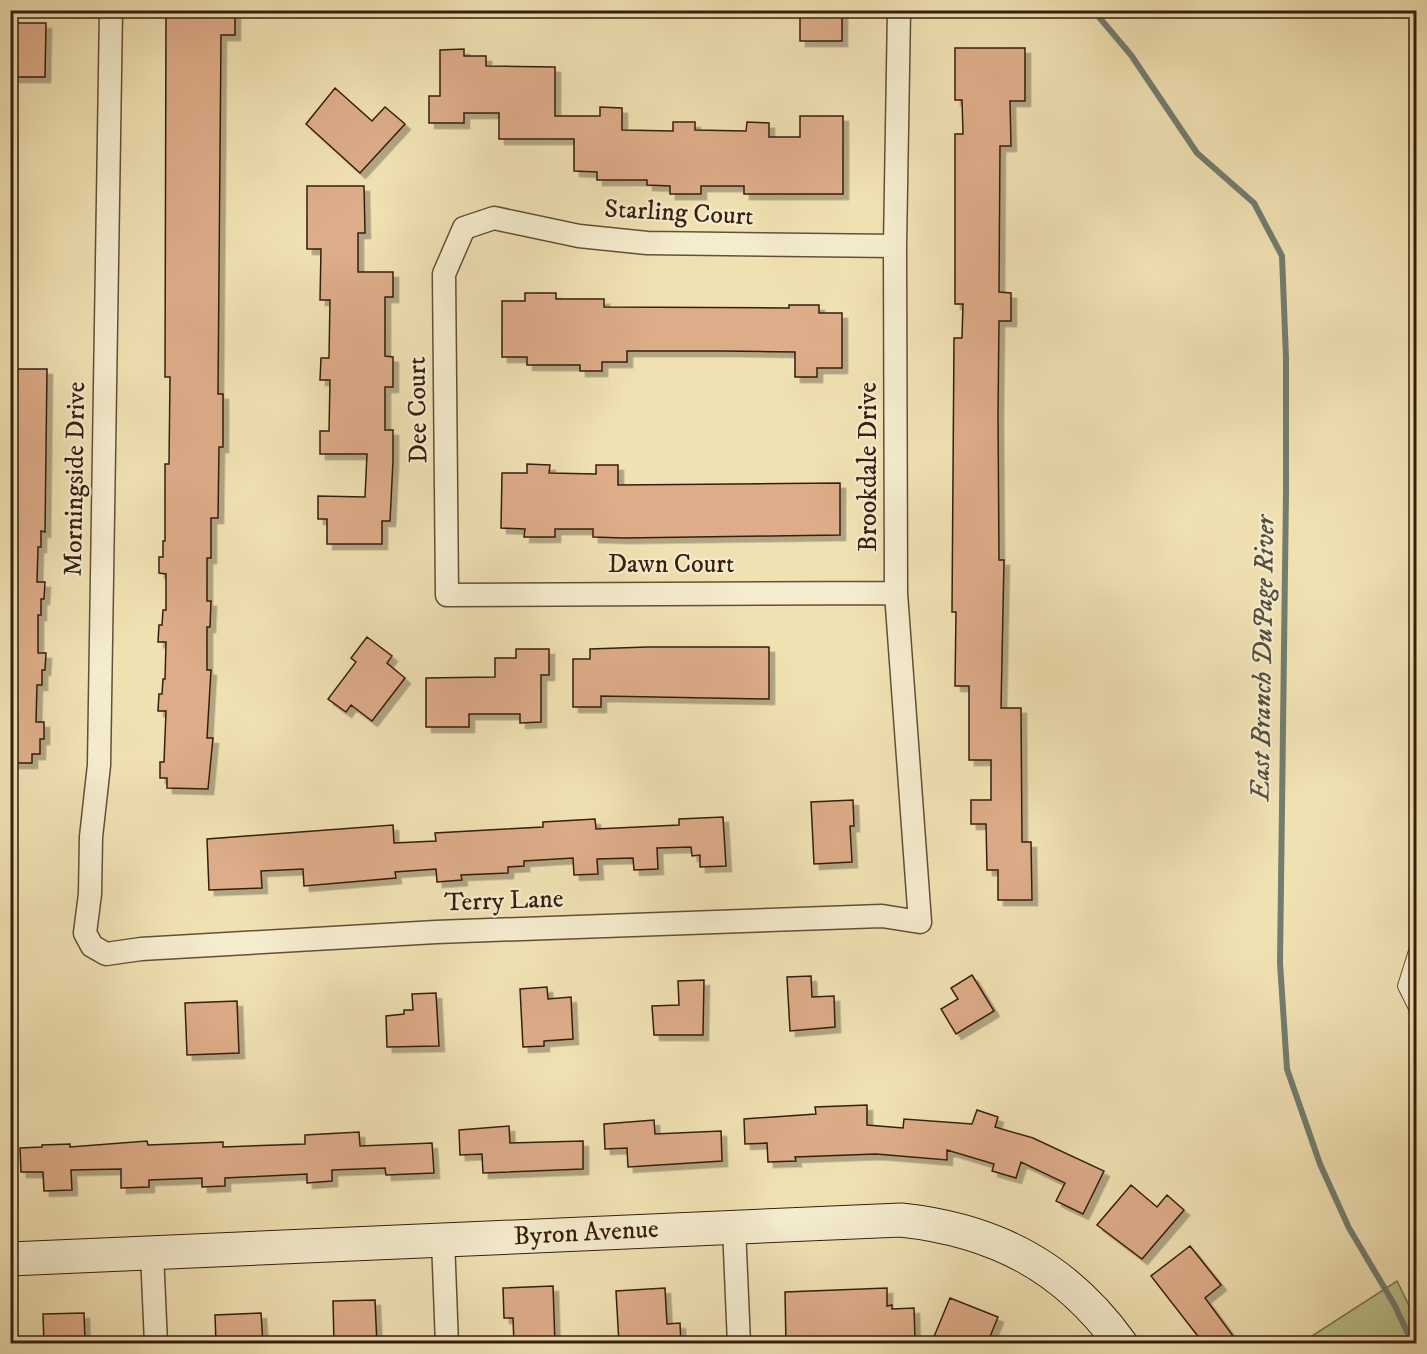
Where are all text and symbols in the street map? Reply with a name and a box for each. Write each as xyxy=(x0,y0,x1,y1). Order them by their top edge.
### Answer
street label: Starling Court xyxy=(604,193,754,233)
street label: Dee Court xyxy=(401,356,435,464)
street label: Morningside Drive xyxy=(57,381,93,577)
street label: Brookdale Drive xyxy=(852,382,885,552)
water label: East Branch DuPage River xyxy=(1243,513,1283,803)
street label: Dawn Court xyxy=(608,548,734,581)
street label: Terry Lane xyxy=(444,882,564,920)
street label: Byron Avenue xyxy=(513,1213,659,1253)

